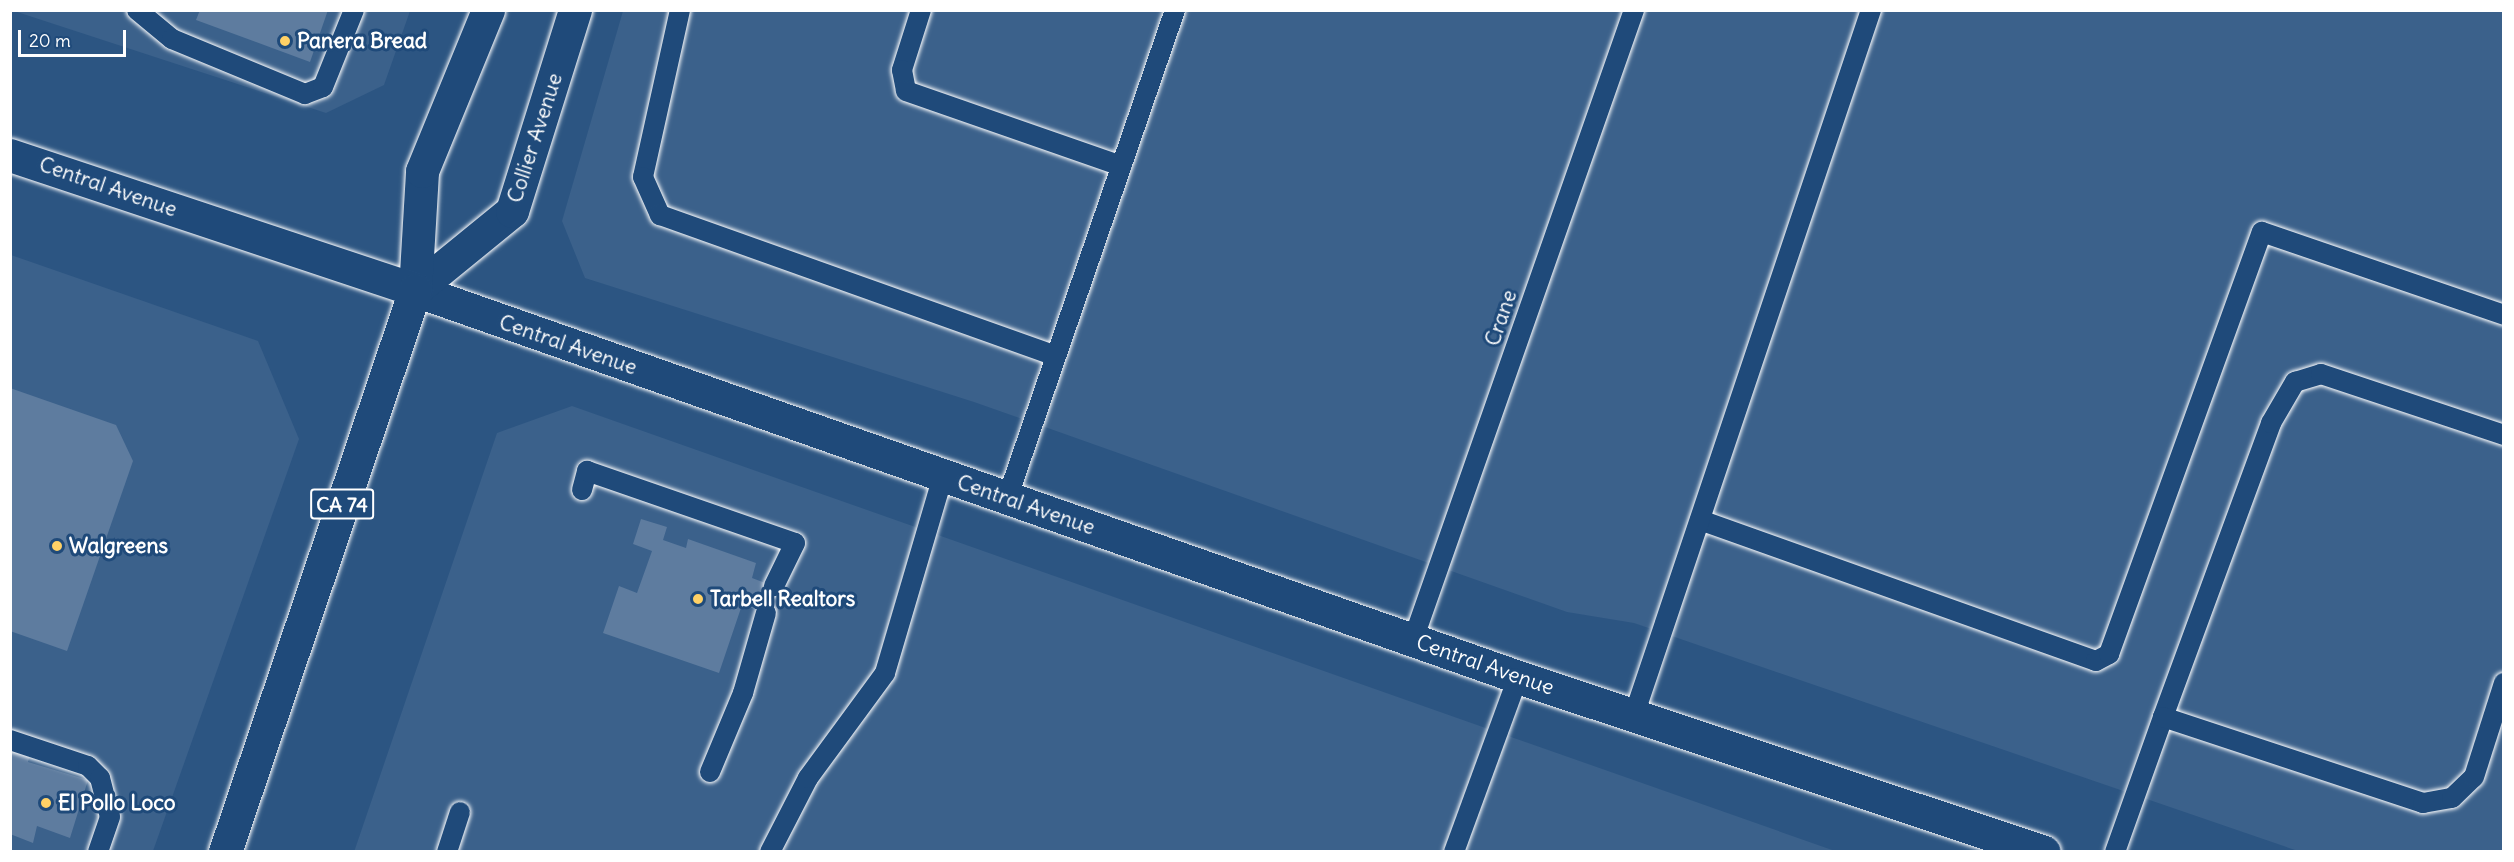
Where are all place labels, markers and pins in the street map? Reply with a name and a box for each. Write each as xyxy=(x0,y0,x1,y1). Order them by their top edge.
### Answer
place label: Panera Bread xyxy=(297,28,427,54)
marker: Panera Bread xyxy=(278,34,292,48)
place label: Walgreens xyxy=(69,533,168,559)
marker: Walgreens xyxy=(50,539,64,553)
place label: Tarbell Realtors xyxy=(710,586,855,612)
marker: Tarbell Realtors xyxy=(691,592,705,606)
place label: El Pollo Loco xyxy=(58,790,176,816)
marker: El Pollo Loco xyxy=(39,796,53,810)

